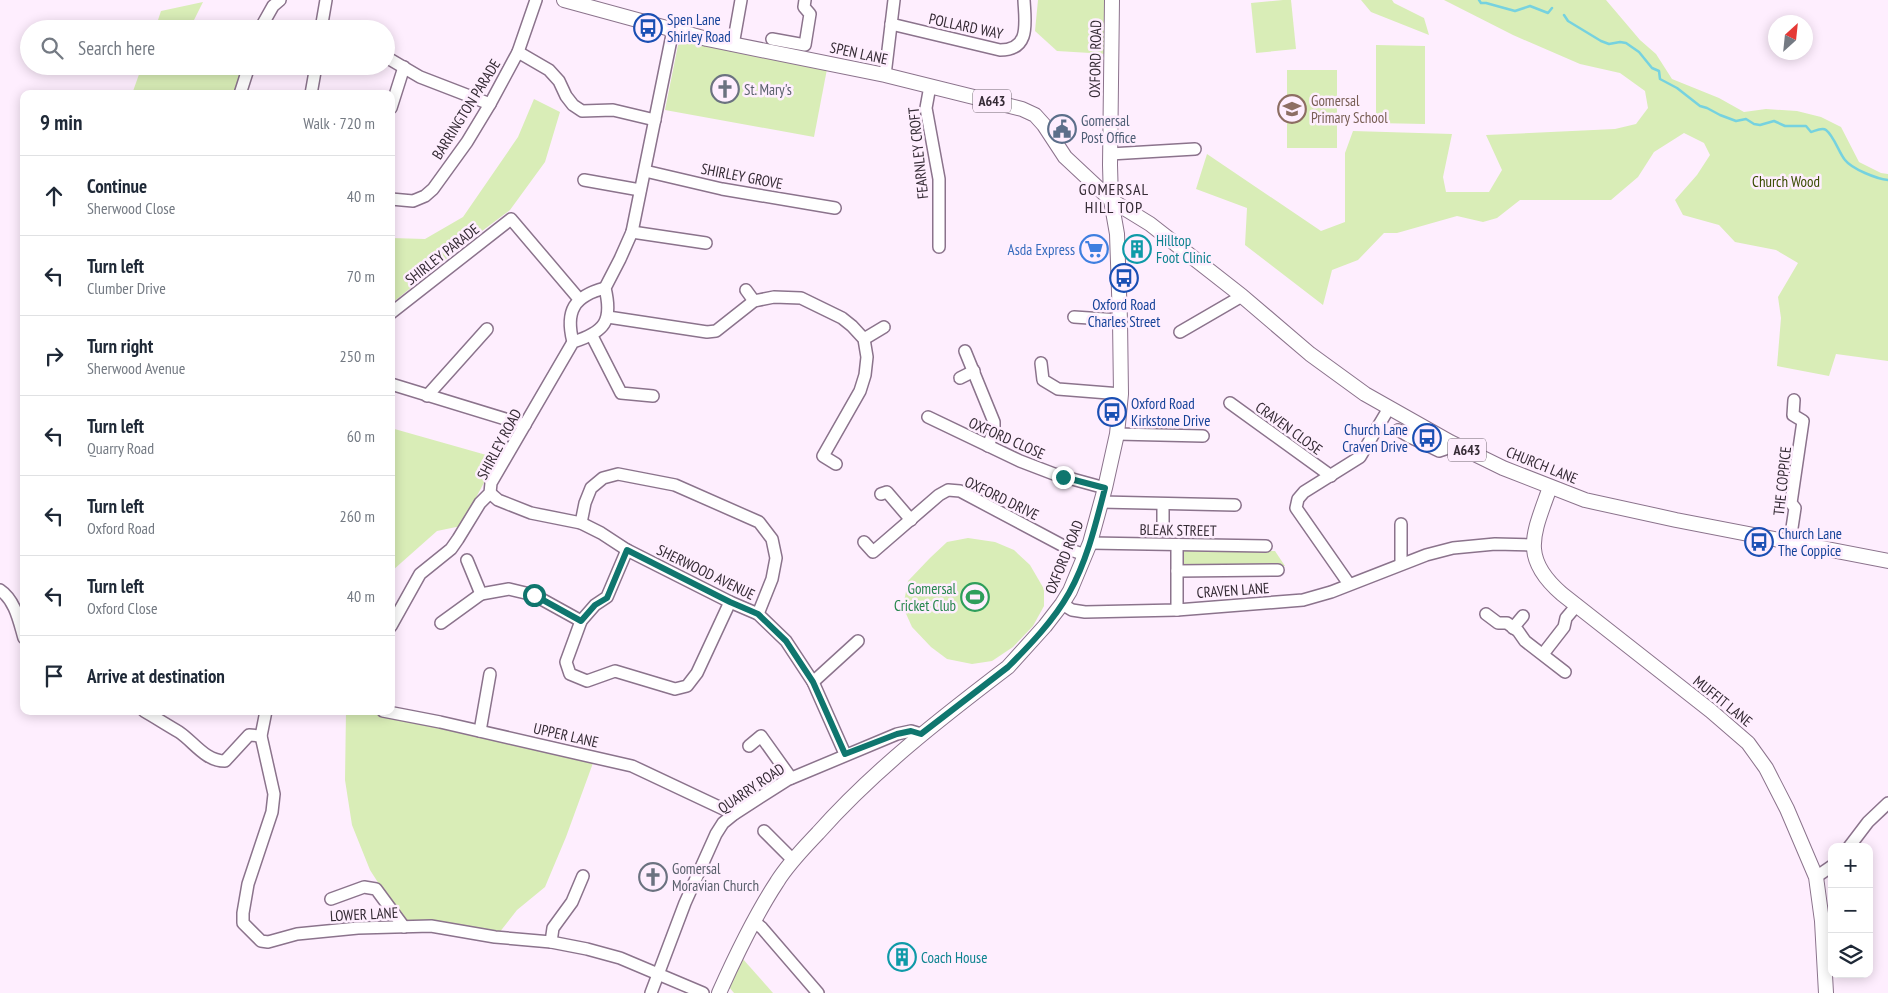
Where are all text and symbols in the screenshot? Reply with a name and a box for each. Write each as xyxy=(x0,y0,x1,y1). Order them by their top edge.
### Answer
street label: POLLARD WAY xyxy=(927,9,1005,43)
place label: Spen Lane Shirley Road xyxy=(667,10,731,46)
bus stop icon: Spen Lane Shirley Road xyxy=(633,13,663,43)
north arrow xyxy=(1768,15,1813,60)
search box xyxy=(20,20,395,75)
street label: OXFORD ROAD xyxy=(1085,20,1105,98)
icon: search xyxy=(38,34,66,62)
text: Search here xyxy=(78,36,155,60)
street label: SPEN LANE xyxy=(828,38,890,68)
street label: BARRINGTON PARADE xyxy=(428,55,504,163)
church icon: St. Mary's xyxy=(710,74,740,104)
place label: St. Mary's xyxy=(744,80,792,99)
road number: A643 xyxy=(973,90,1011,112)
place label: Gomersal Primary School xyxy=(1311,91,1388,127)
school or university icon: Gomersal Primary School xyxy=(1277,94,1307,124)
street label: FEARNLEY CROFT xyxy=(904,106,932,200)
text: 9 min xyxy=(40,109,82,136)
place label: Gomersal Post Office xyxy=(1081,111,1136,147)
text: Walk · 720 m xyxy=(303,113,375,133)
public building icon: Gomersal Post Office xyxy=(1047,114,1077,144)
street label: SHIRLEY GROVE xyxy=(699,159,785,193)
park label: Church Wood xyxy=(1752,172,1820,191)
text: Continue xyxy=(87,174,147,198)
district label: GOMERSAL HILL TOP xyxy=(1079,179,1149,217)
icon: ahead xyxy=(40,182,68,210)
text: 40 m xyxy=(347,186,375,206)
text: Sherwood Close xyxy=(87,198,175,218)
street label: SHIRLEY PARADE xyxy=(401,219,483,289)
place label: Hilltop Foot Clinic xyxy=(1156,231,1212,267)
supermarket icon: Asda Express xyxy=(1079,234,1109,264)
building icon: Hilltop Foot Clinic xyxy=(1122,234,1152,264)
place label: Asda Express xyxy=(1008,240,1075,259)
text: Turn left xyxy=(87,254,144,278)
icon: left xyxy=(40,262,68,290)
bus stop icon: Oxford Road Charles Street xyxy=(1109,263,1139,293)
text: 70 m xyxy=(347,266,375,286)
text: Clumber Drive xyxy=(87,278,166,298)
place label: Oxford Road Charles Street xyxy=(1088,295,1160,331)
text: Turn right xyxy=(87,334,153,358)
icon: right xyxy=(40,342,68,370)
text: 250 m xyxy=(340,346,375,366)
text: Sherwood Avenue xyxy=(87,358,185,378)
place label: Oxford Road Kirkstone Drive xyxy=(1131,394,1210,430)
bus stop icon: Oxford Road Kirkstone Drive xyxy=(1097,397,1127,427)
street label: CRAVEN CLOSE xyxy=(1252,397,1326,459)
street label: SHIRLEY ROAD xyxy=(472,405,526,483)
street label: OXFORD CLOSE xyxy=(966,413,1048,463)
text: Turn left xyxy=(87,414,144,438)
place label: Church Lane Craven Drive xyxy=(1342,420,1408,456)
icon: left xyxy=(40,422,68,450)
bus stop icon: Church Lane Craven Drive xyxy=(1412,423,1442,453)
text: 60 m xyxy=(347,426,375,446)
text: Quarry Road xyxy=(87,438,154,458)
road number: A643 xyxy=(1448,438,1486,462)
street label: CHURCH LANE xyxy=(1503,442,1581,488)
street label: THE COPPICE xyxy=(1769,445,1795,517)
route end xyxy=(1052,466,1075,489)
street label: OXFORD DRIVE xyxy=(962,472,1042,524)
text: Turn left xyxy=(87,494,144,518)
icon: left xyxy=(40,502,68,530)
text: 260 m xyxy=(340,506,375,526)
street label: OXFORD ROAD xyxy=(1041,517,1087,597)
text: Oxford Road xyxy=(87,518,155,538)
street label: BLEAK STREET xyxy=(1139,520,1217,540)
place label: Church Lane The Coppice xyxy=(1778,524,1842,560)
bus stop icon: Church Lane The Coppice xyxy=(1744,527,1774,557)
street label: SHERWOOD AVENUE xyxy=(654,540,758,604)
text: Turn left xyxy=(87,574,144,598)
street label: CRAVEN LANE xyxy=(1196,578,1270,602)
place label: Gomersal Cricket Club xyxy=(894,579,957,615)
icon: left xyxy=(40,582,68,610)
sports icon: Gomersal Cricket Club xyxy=(960,582,990,612)
route start xyxy=(523,584,546,607)
text: 40 m xyxy=(347,586,375,606)
text: Oxford Close xyxy=(87,598,158,618)
icon: arrive xyxy=(40,662,68,690)
text: Arrive at destination xyxy=(87,664,225,688)
street label: MUFFIT LANE xyxy=(1690,671,1756,731)
street label: UPPER LANE xyxy=(532,718,600,752)
street label: QUARRY ROAD xyxy=(714,759,788,817)
map controls xyxy=(1828,843,1873,978)
button: + xyxy=(1828,843,1873,888)
place label: Gomersal Moravian Church xyxy=(672,859,759,895)
church icon: Gomersal Moravian Church xyxy=(638,862,668,892)
button: − xyxy=(1828,888,1873,933)
street label: LOWER LANE xyxy=(329,903,399,925)
button: layers xyxy=(1828,933,1873,978)
building icon: Coach House xyxy=(887,942,917,972)
place label: Coach House xyxy=(921,948,987,967)

